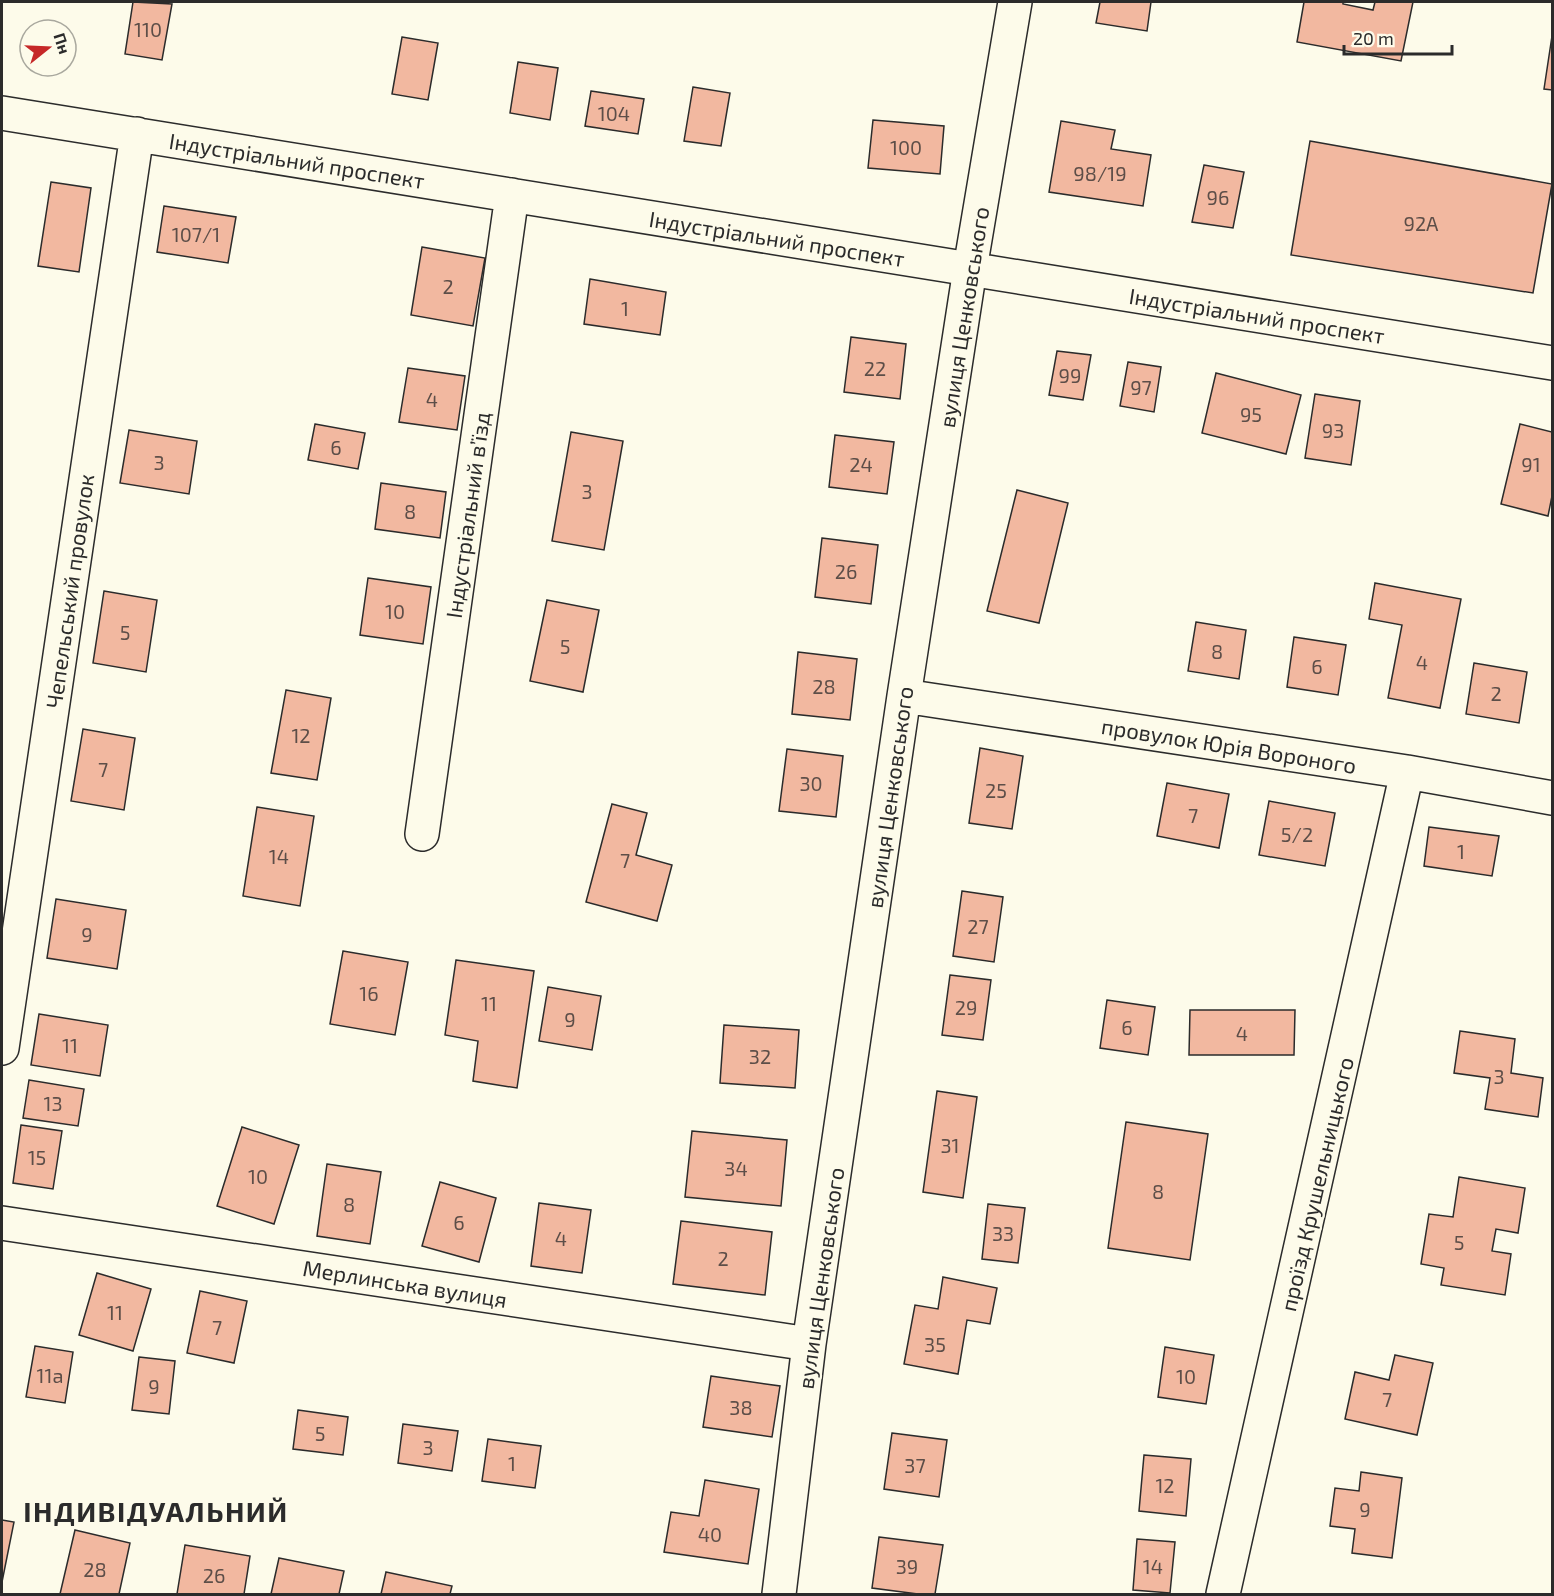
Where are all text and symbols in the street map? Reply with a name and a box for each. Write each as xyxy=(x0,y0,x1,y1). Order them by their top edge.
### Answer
house number: 110 xyxy=(134,17,162,41)
north arrow xyxy=(18,18,78,78)
scale bar xyxy=(1344,18,1452,56)
text: 20 m xyxy=(1353,27,1394,49)
text: Пн xyxy=(50,30,75,56)
house number: 104 xyxy=(598,101,630,125)
street label: Індустріальний проспект xyxy=(167,127,427,194)
house number: 100 xyxy=(890,135,922,159)
house number: 98/19 xyxy=(1073,161,1127,185)
house number: 96 xyxy=(1207,185,1229,209)
street label: Індустріальний проспект xyxy=(647,205,907,272)
street label: вулиця Ценковського xyxy=(933,205,994,430)
house number: 92А xyxy=(1403,211,1439,235)
house number: 107/1 xyxy=(172,222,220,246)
house number: 2 xyxy=(442,274,454,298)
street label: Індустріальний проспект xyxy=(1127,282,1387,349)
house number: 1 xyxy=(621,296,629,320)
house number: 22 xyxy=(864,356,886,380)
house number: 99 xyxy=(1059,363,1081,387)
house number: 97 xyxy=(1130,375,1152,399)
house number: 4 xyxy=(426,387,438,411)
house number: 95 xyxy=(1240,402,1262,426)
street label: Індустріальний в’їзд xyxy=(440,410,495,620)
house number: 93 xyxy=(1322,418,1344,442)
house number: 6 xyxy=(330,435,342,459)
house number: 3 xyxy=(153,450,165,474)
house number: 24 xyxy=(849,452,873,476)
house number: 91 xyxy=(1521,452,1541,476)
street label: Чепельський провулок xyxy=(40,472,99,710)
house number: 3 xyxy=(581,479,593,503)
house number: 8 xyxy=(404,499,416,523)
house number: 26 xyxy=(835,559,857,583)
house number: 10 xyxy=(385,599,405,623)
house number: 5 xyxy=(120,620,130,644)
house number: 5 xyxy=(560,634,570,658)
house number: 8 xyxy=(1211,639,1223,663)
house number: 4 xyxy=(1416,650,1428,674)
house number: 6 xyxy=(1311,654,1323,678)
house number: 28 xyxy=(812,674,836,698)
house number: 2 xyxy=(1490,681,1502,705)
street label: вулиця Ценковського xyxy=(861,685,918,910)
street label: провулок Юрія Вороного xyxy=(1100,712,1358,779)
house number: 12 xyxy=(291,723,311,747)
house number: 7 xyxy=(98,757,108,781)
house number: 30 xyxy=(799,771,823,795)
house number: 25 xyxy=(985,778,1007,802)
house number: 7 xyxy=(1188,803,1198,827)
house number: 5/2 xyxy=(1281,822,1313,846)
house number: 1 xyxy=(1457,839,1465,863)
house number: 14 xyxy=(269,844,289,868)
house number: 7 xyxy=(620,848,630,872)
house number: 27 xyxy=(967,914,989,938)
house number: 9 xyxy=(81,922,93,946)
house number: 16 xyxy=(359,981,379,1005)
house number: 11 xyxy=(481,991,497,1015)
house number: 29 xyxy=(955,995,977,1019)
house number: 9 xyxy=(564,1007,576,1031)
house number: 6 xyxy=(1121,1015,1133,1039)
house number: 4 xyxy=(1236,1021,1248,1045)
house number: 11 xyxy=(62,1033,78,1057)
house number: 32 xyxy=(749,1044,771,1068)
street label: проїзд Крушельницького xyxy=(1274,1054,1359,1314)
house number: 3 xyxy=(1493,1064,1505,1088)
house number: 13 xyxy=(43,1091,63,1115)
house number: 31 xyxy=(940,1133,960,1157)
house number: 15 xyxy=(28,1145,46,1169)
house number: 34 xyxy=(724,1156,748,1180)
house number: 10 xyxy=(248,1164,268,1188)
street label: вулиця Ценковського xyxy=(792,1166,849,1391)
house number: 8 xyxy=(1152,1179,1164,1203)
house number: 8 xyxy=(343,1192,355,1216)
house number: 6 xyxy=(453,1210,465,1234)
house number: 33 xyxy=(992,1221,1014,1245)
house number: 4 xyxy=(555,1226,567,1250)
house number: 5 xyxy=(1454,1230,1464,1254)
house number: 2 xyxy=(717,1246,729,1270)
street label: Мерлинська вулиця xyxy=(301,1254,509,1313)
house number: 11 xyxy=(107,1300,123,1324)
house number: 7 xyxy=(212,1315,222,1339)
house number: 35 xyxy=(924,1332,946,1356)
house number: 11а xyxy=(37,1363,63,1387)
house number: 10 xyxy=(1176,1364,1196,1388)
house number: 9 xyxy=(148,1374,160,1398)
house number: 7 xyxy=(1382,1387,1392,1411)
house number: 38 xyxy=(729,1395,753,1419)
house number: 5 xyxy=(315,1421,325,1445)
house number: 3 xyxy=(422,1435,434,1459)
house number: 1 xyxy=(508,1451,516,1475)
house number: 37 xyxy=(904,1453,926,1477)
house number: 12 xyxy=(1155,1473,1175,1497)
district label: ІНДИВІДУАЛЬНИЙ xyxy=(23,1494,289,1528)
house number: 9 xyxy=(1359,1497,1371,1521)
house number: 40 xyxy=(698,1522,722,1546)
house number: 39 xyxy=(896,1554,918,1578)
house number: 14 xyxy=(1143,1554,1163,1578)
house number: 28 xyxy=(83,1557,107,1581)
house number: 26 xyxy=(203,1563,225,1587)

